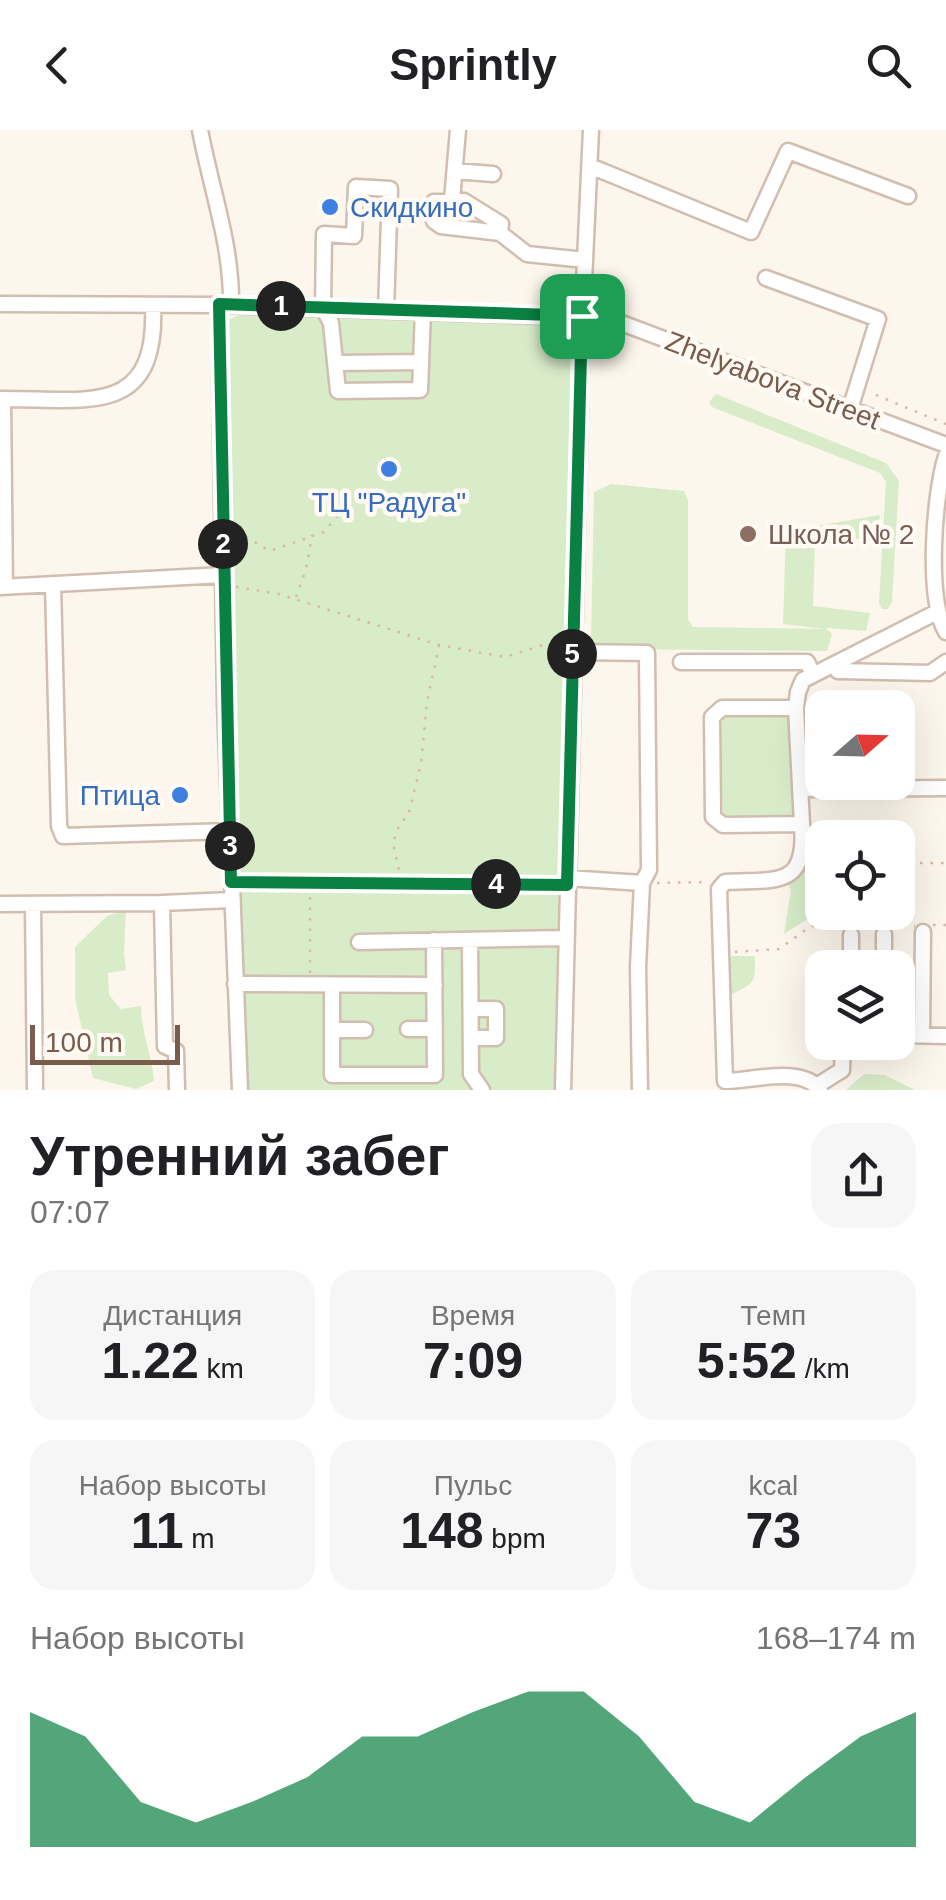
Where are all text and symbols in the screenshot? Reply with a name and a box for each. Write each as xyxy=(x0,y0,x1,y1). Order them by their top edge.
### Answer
icon: back xyxy=(30,38,85,93)
icon: search xyxy=(861,38,916,93)
text: Sprintly xyxy=(389,39,557,90)
place label: Скидкино xyxy=(350,192,473,223)
marker: Скидкино xyxy=(319,196,341,218)
pin xyxy=(540,274,625,359)
pin: 1 xyxy=(256,281,306,331)
icon: arrive xyxy=(555,289,610,344)
text: 1 xyxy=(273,290,289,321)
street label: Zhelyabova Street xyxy=(661,325,885,436)
marker: ТЦ "Радуга" xyxy=(378,458,400,480)
place label: ТЦ "Радуга" xyxy=(312,487,466,518)
pin: 2 xyxy=(198,519,248,569)
place label: Школа № 2 xyxy=(768,519,914,550)
marker: Школа № 2 xyxy=(737,523,759,545)
text: 2 xyxy=(215,528,231,559)
pin: 5 xyxy=(547,629,597,679)
text: 5 xyxy=(564,638,580,669)
north arrow xyxy=(805,690,915,800)
map controls xyxy=(805,690,915,1060)
place label: Птица xyxy=(80,780,160,811)
marker: Птица xyxy=(169,784,191,806)
button: locate xyxy=(805,820,915,930)
pin: 3 xyxy=(205,821,255,871)
text: 3 xyxy=(222,830,238,861)
pin: 4 xyxy=(471,859,521,909)
text: 4 xyxy=(488,868,504,899)
button: layers xyxy=(805,950,915,1060)
scale bar xyxy=(30,1020,180,1064)
text: 100 m xyxy=(45,1027,123,1058)
button: share xyxy=(811,1123,916,1228)
text: Утренний забег xyxy=(30,1125,449,1187)
text: 07:07 xyxy=(30,1194,110,1230)
text: Дистанция xyxy=(103,1300,242,1331)
text: Время xyxy=(431,1300,515,1331)
text: Темп xyxy=(741,1300,806,1331)
text: 1.22 xyxy=(101,1333,199,1389)
text: 7:09 xyxy=(423,1333,523,1389)
text: 5:52 xyxy=(697,1333,797,1389)
text: km xyxy=(199,1353,244,1384)
text: /km xyxy=(797,1353,850,1384)
text: Набор высоты xyxy=(79,1470,267,1501)
text: Пульс xyxy=(434,1470,512,1501)
text: kcal xyxy=(748,1470,798,1501)
text: 11 xyxy=(131,1503,184,1559)
text: 148 xyxy=(400,1503,484,1559)
text: 73 xyxy=(746,1503,801,1559)
text: m xyxy=(184,1523,215,1554)
text: bpm xyxy=(484,1523,546,1554)
text: Набор высоты xyxy=(30,1620,245,1656)
text: 168–174 m xyxy=(756,1620,916,1656)

